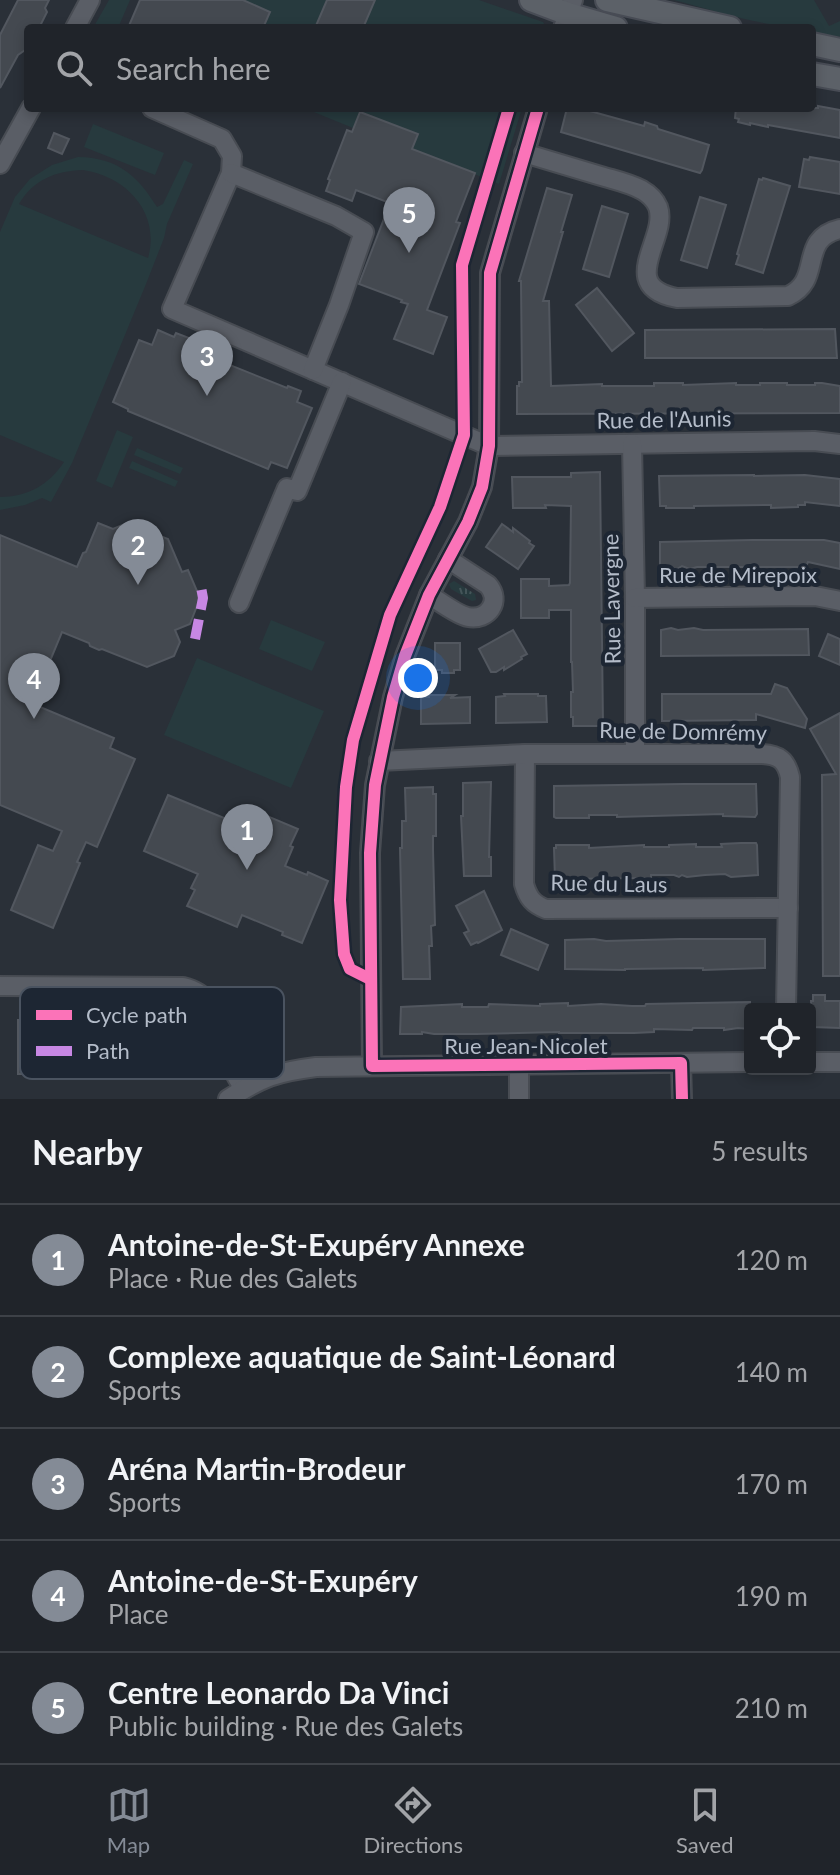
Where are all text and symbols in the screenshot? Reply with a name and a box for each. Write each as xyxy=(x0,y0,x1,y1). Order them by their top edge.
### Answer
search box xyxy=(24,24,816,112)
icon: search xyxy=(52,46,96,90)
text: Search here xyxy=(116,50,271,86)
pin: 5 xyxy=(383,187,435,253)
pin: 3 xyxy=(181,330,233,396)
street label: Rue de l'Aunis xyxy=(596,404,732,434)
pin: 2 xyxy=(112,519,164,585)
street label: Rue Lavergne xyxy=(596,533,626,665)
street label: Rue de Mirepoix xyxy=(659,561,817,588)
pin: 4 xyxy=(8,653,60,719)
your location xyxy=(398,658,438,698)
street label: Rue de Domrémy xyxy=(599,716,768,746)
pin: 1 xyxy=(221,804,273,870)
street label: Rue du Laus xyxy=(550,868,668,898)
legend xyxy=(20,987,284,1079)
text: Cycle path xyxy=(86,1001,188,1028)
map controls xyxy=(744,1003,816,1075)
button: locate xyxy=(744,1003,816,1075)
street label: Rue Jean-Nicolet xyxy=(444,1032,608,1059)
text: Path xyxy=(86,1037,130,1064)
text: Nearby xyxy=(32,1131,143,1172)
text: 5 results xyxy=(711,1135,808,1167)
text: Antoine-de-St-Exupéry Annexe xyxy=(108,1226,525,1262)
text: 1 xyxy=(50,1244,66,1276)
text: 120 m xyxy=(735,1244,808,1276)
text: Place · Rue des Galets xyxy=(108,1262,358,1294)
text: Complexe aquatique de Saint-Léonard xyxy=(108,1338,616,1374)
text: 2 xyxy=(50,1356,66,1388)
text: 140 m xyxy=(735,1356,808,1388)
text: Sports xyxy=(108,1374,181,1406)
text: Aréna Martin-Brodeur xyxy=(108,1450,405,1486)
text: 3 xyxy=(50,1468,66,1500)
text: 170 m xyxy=(735,1468,808,1500)
text: Sports xyxy=(108,1486,181,1518)
text: Antoine-de-St-Exupéry xyxy=(108,1562,418,1598)
text: 4 xyxy=(50,1580,66,1612)
text: 190 m xyxy=(735,1580,808,1612)
text: Place xyxy=(108,1598,169,1630)
text: Centre Leonardo Da Vinci xyxy=(108,1674,449,1710)
text: 5 xyxy=(50,1692,66,1724)
text: 210 m xyxy=(735,1692,808,1724)
text: Public building · Rue des Galets xyxy=(108,1710,463,1742)
tab: Map xyxy=(107,1783,151,1858)
tab: Directions xyxy=(364,1783,463,1858)
tab: Saved xyxy=(676,1783,733,1858)

